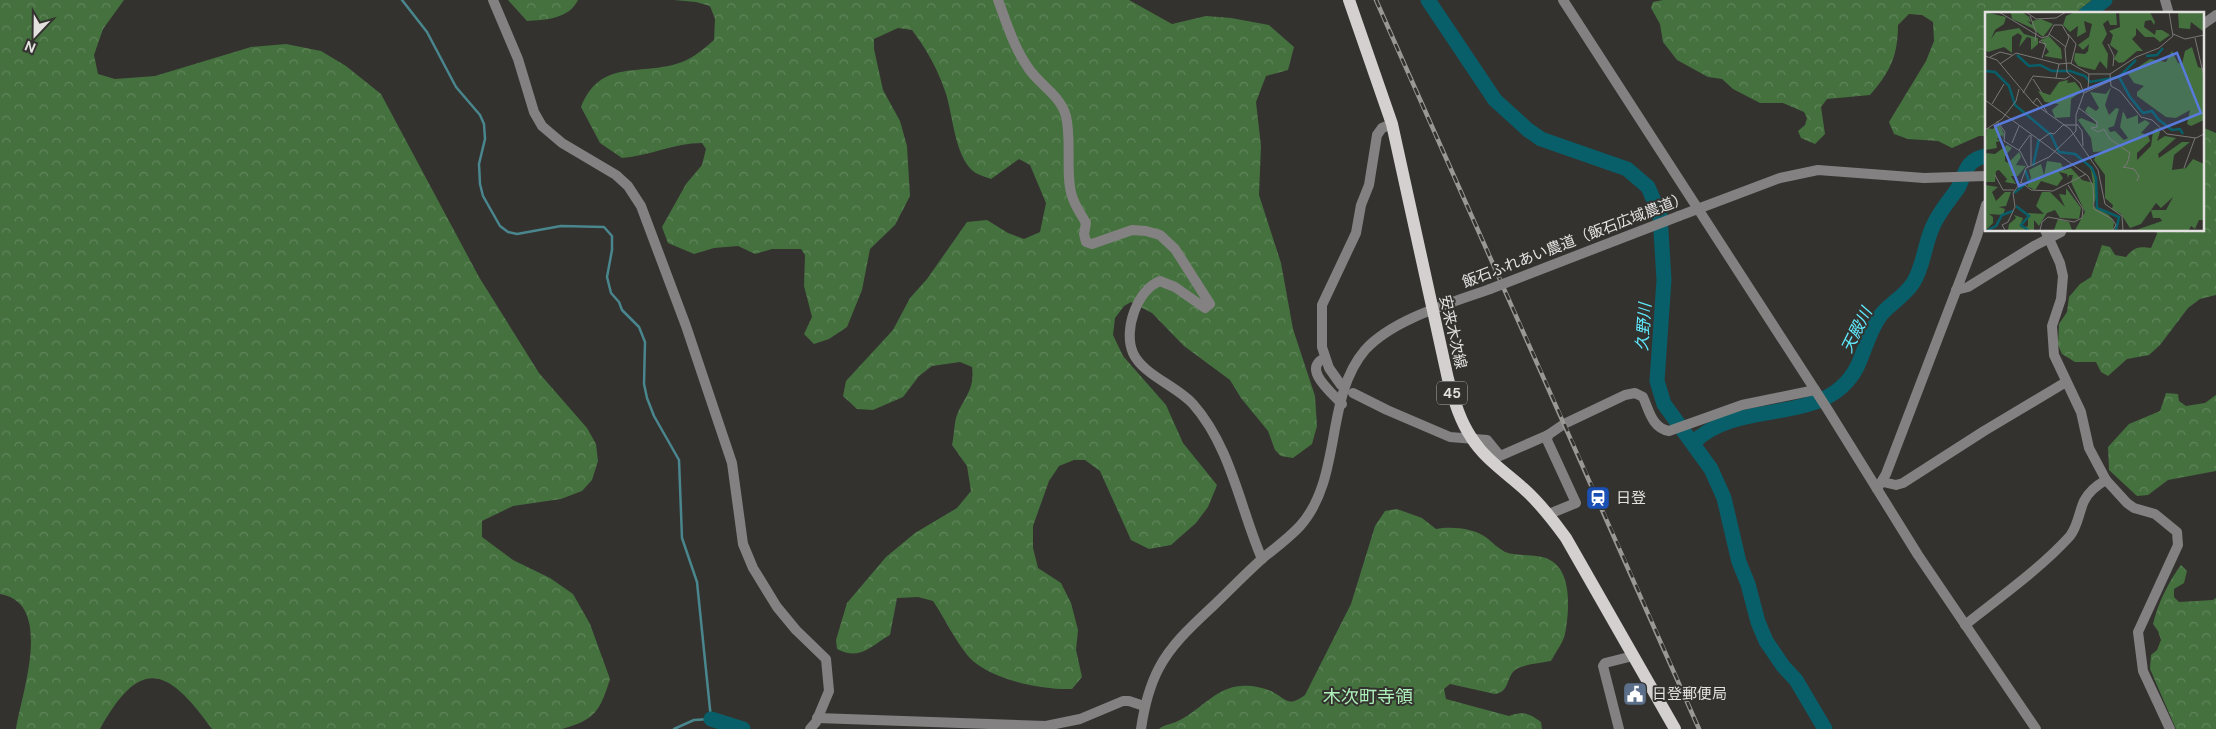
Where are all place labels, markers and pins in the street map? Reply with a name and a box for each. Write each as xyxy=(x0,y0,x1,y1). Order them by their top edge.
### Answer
station icon: 日登 xyxy=(1585,485,1611,511)
place label: 日登 xyxy=(1616,488,1646,508)
public building icon: 日登郵便局 xyxy=(1622,681,1648,707)
place label: 日登郵便局 xyxy=(1652,684,1727,704)

